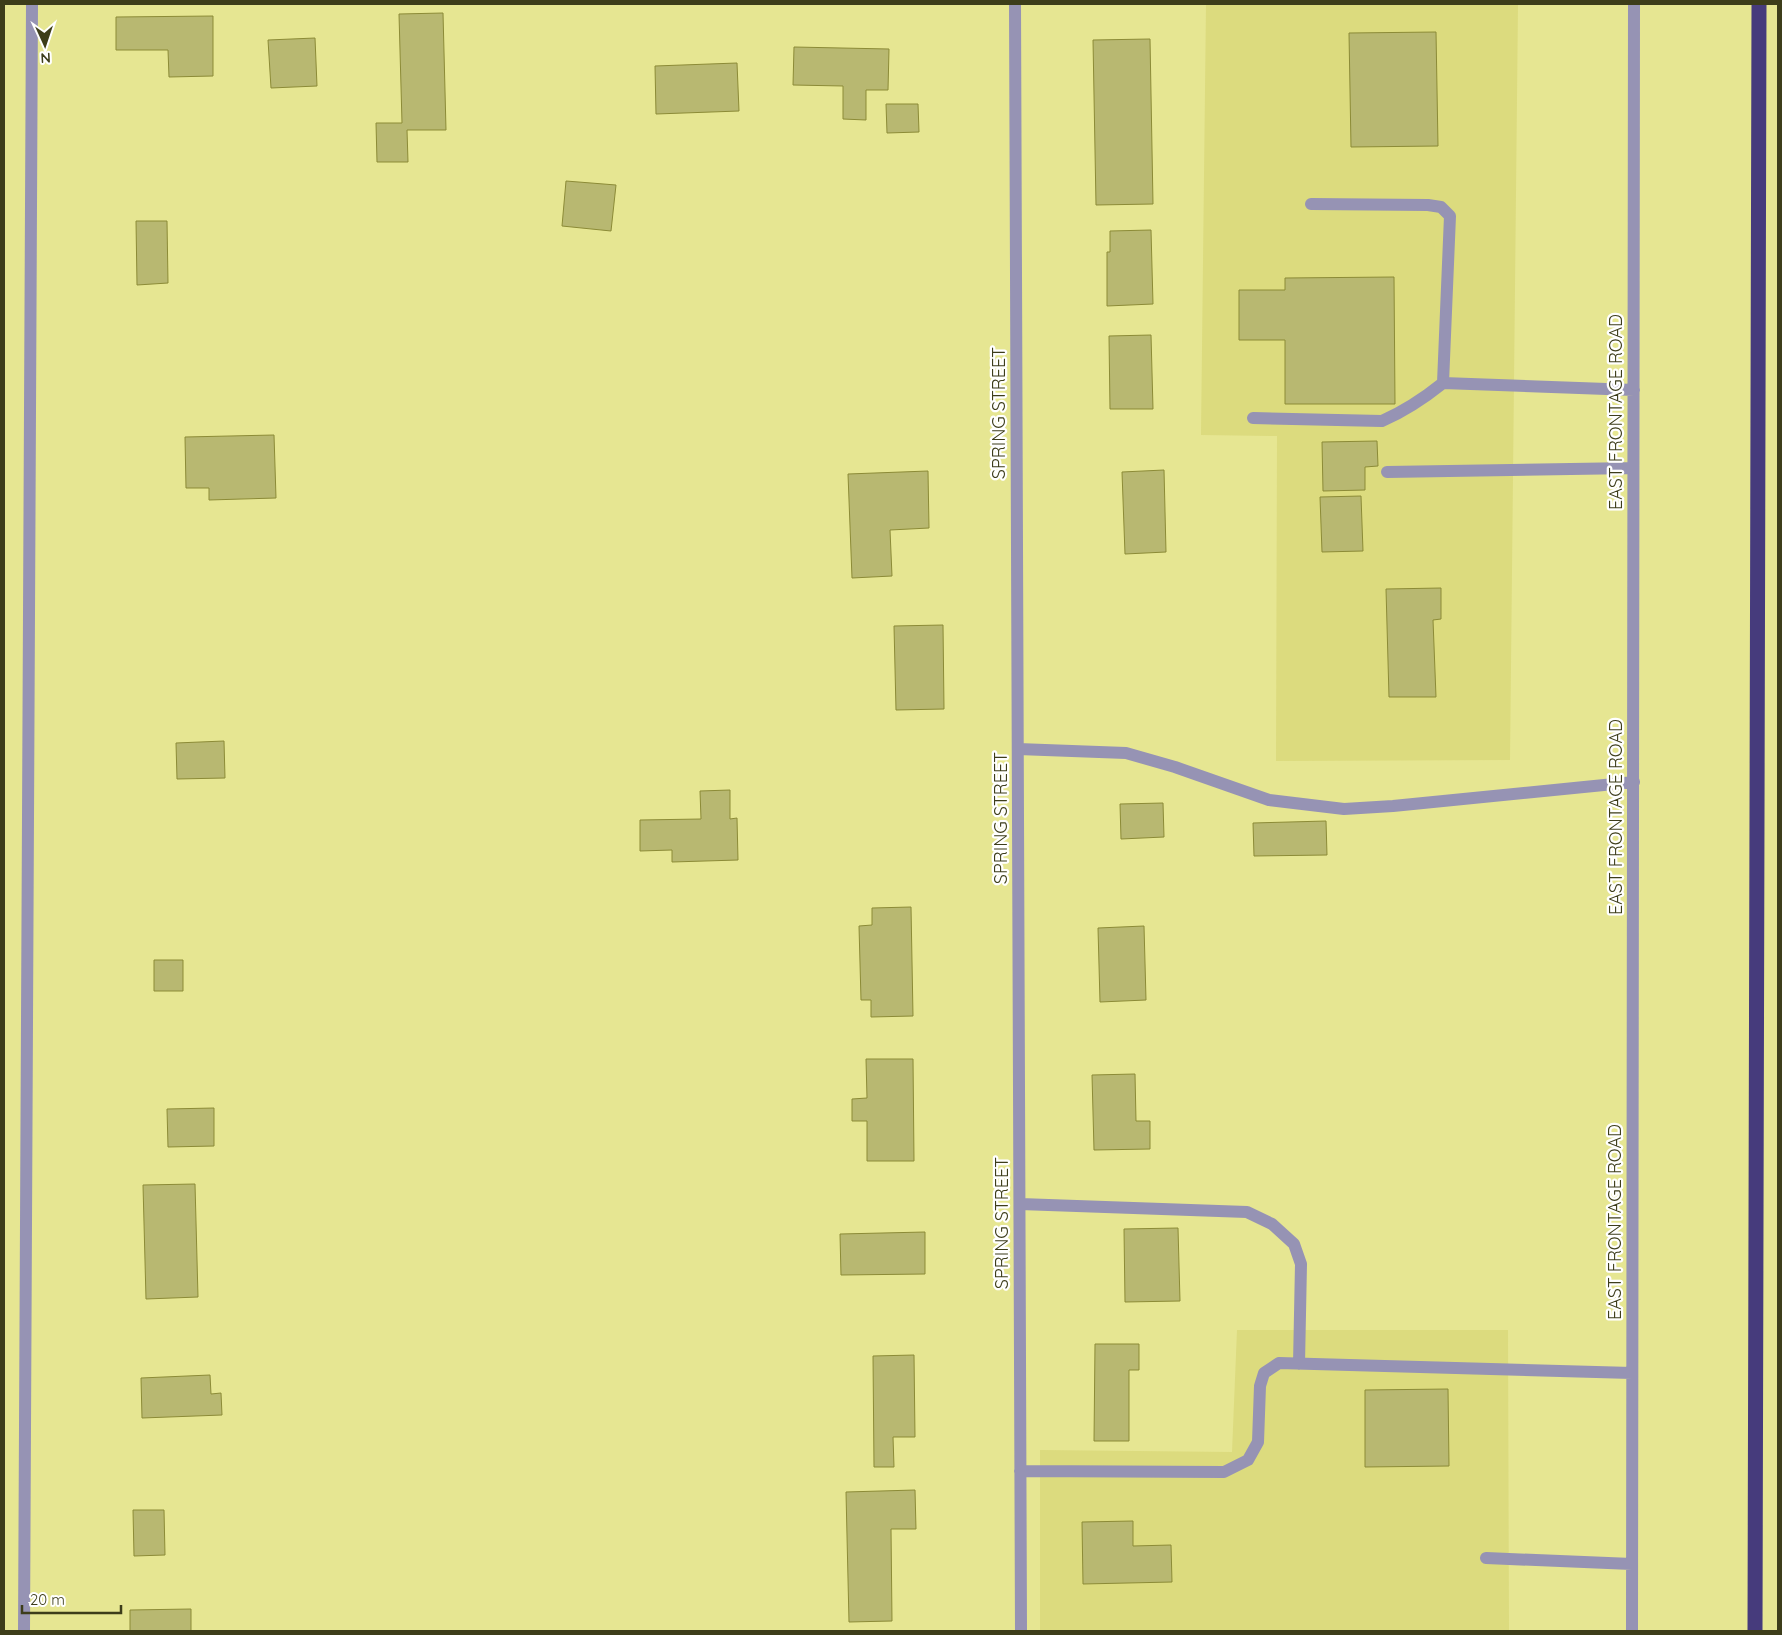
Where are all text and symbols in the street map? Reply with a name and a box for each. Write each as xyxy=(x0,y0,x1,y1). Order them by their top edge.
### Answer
north arrow xyxy=(20,20,70,70)
text: N xyxy=(40,49,51,67)
street label: EAST FRONTAGE ROAD xyxy=(1604,314,1627,510)
street label: SPRING STREET xyxy=(987,347,1010,479)
street label: EAST FRONTAGE ROAD xyxy=(1604,719,1627,915)
street label: SPRING STREET xyxy=(989,752,1012,884)
street label: EAST FRONTAGE ROAD xyxy=(1603,1124,1626,1320)
street label: SPRING STREET xyxy=(990,1157,1013,1289)
scale bar xyxy=(22,1582,121,1614)
text: 20 m xyxy=(30,1590,65,1609)

